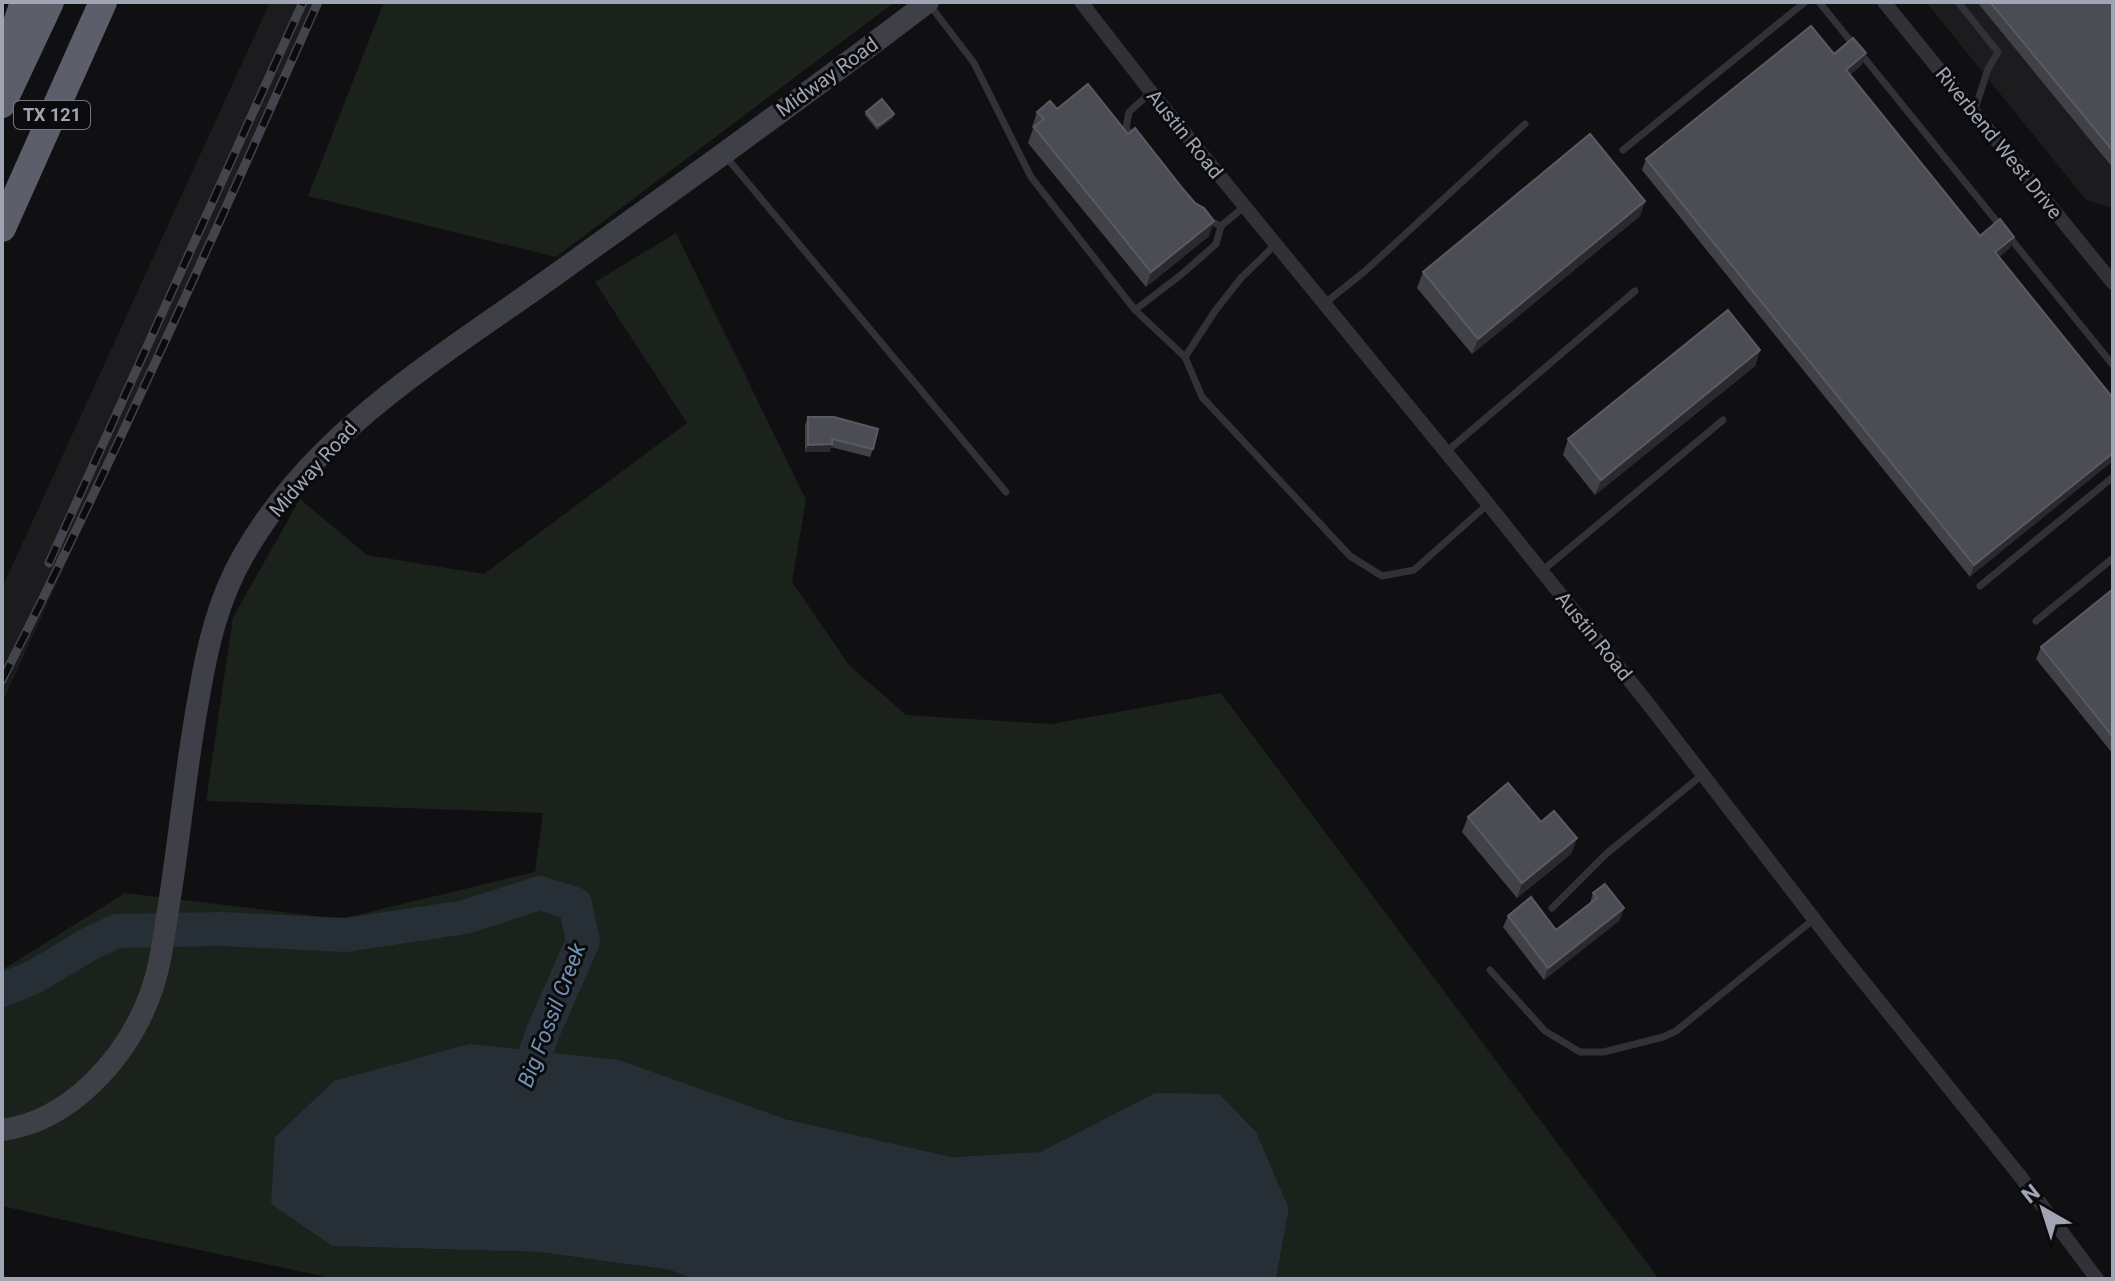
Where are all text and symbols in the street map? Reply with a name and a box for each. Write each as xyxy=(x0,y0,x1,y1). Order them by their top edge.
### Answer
street label: Midway Road xyxy=(772,32,882,122)
street label: Riverbend West Drive xyxy=(1930,62,2068,224)
street label: Austin Road xyxy=(1142,85,1228,183)
road number: TX 121 xyxy=(14,101,90,129)
street label: Midway Road xyxy=(264,416,362,522)
street label: Austin Road xyxy=(1551,587,1637,685)
water label: Big Fossil Creek xyxy=(513,939,591,1091)
north arrow xyxy=(2003,1169,2083,1249)
text: N xyxy=(2017,1179,2045,1208)

